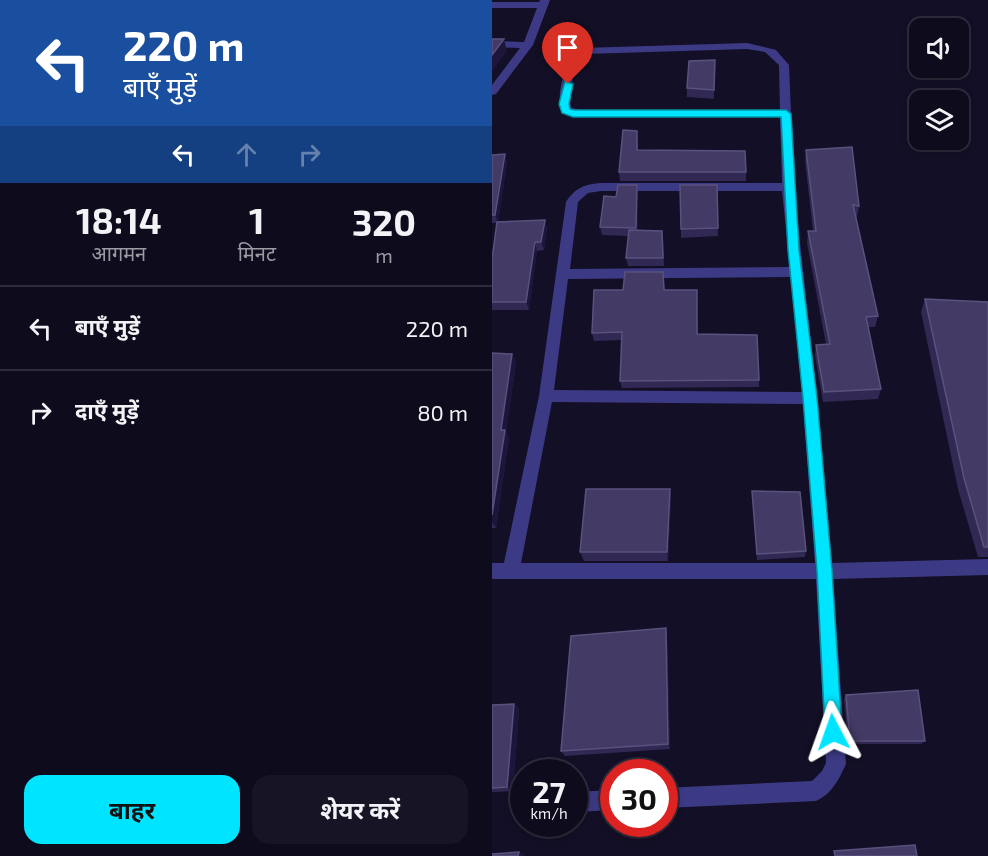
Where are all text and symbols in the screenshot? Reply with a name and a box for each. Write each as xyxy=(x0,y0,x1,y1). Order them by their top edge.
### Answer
map controls xyxy=(909,18,969,150)
button: sound xyxy=(909,18,969,78)
text: 220 m xyxy=(123,19,244,69)
pin xyxy=(542,22,593,84)
icon: left xyxy=(24,24,102,102)
icon: arrive xyxy=(551,31,584,64)
text: बाएँ मुड़ें xyxy=(123,70,197,102)
button: layers xyxy=(909,90,969,150)
icon: left xyxy=(167,138,200,171)
icon: ahead xyxy=(230,138,263,171)
icon: right xyxy=(293,138,326,171)
text: 18:14 xyxy=(76,198,162,241)
text: 1 xyxy=(249,198,265,241)
text: 320 xyxy=(352,200,416,243)
text: आगमन xyxy=(91,241,146,265)
text: मिनट xyxy=(238,241,276,265)
text: m xyxy=(375,243,393,267)
icon: left xyxy=(24,312,57,345)
text: बाएँ मुड़ें xyxy=(75,313,140,339)
text: 220 m xyxy=(406,315,468,341)
icon: right xyxy=(24,396,57,429)
text: दाएँ मुड़ें xyxy=(75,397,139,423)
text: 80 m xyxy=(417,399,468,425)
position arrow xyxy=(801,700,865,764)
speed limit sign: 30 xyxy=(600,759,678,837)
text: 27 xyxy=(532,773,566,809)
button: बाहर xyxy=(24,775,240,844)
button: शेयर करें xyxy=(252,775,468,844)
text: km/h xyxy=(530,804,568,822)

